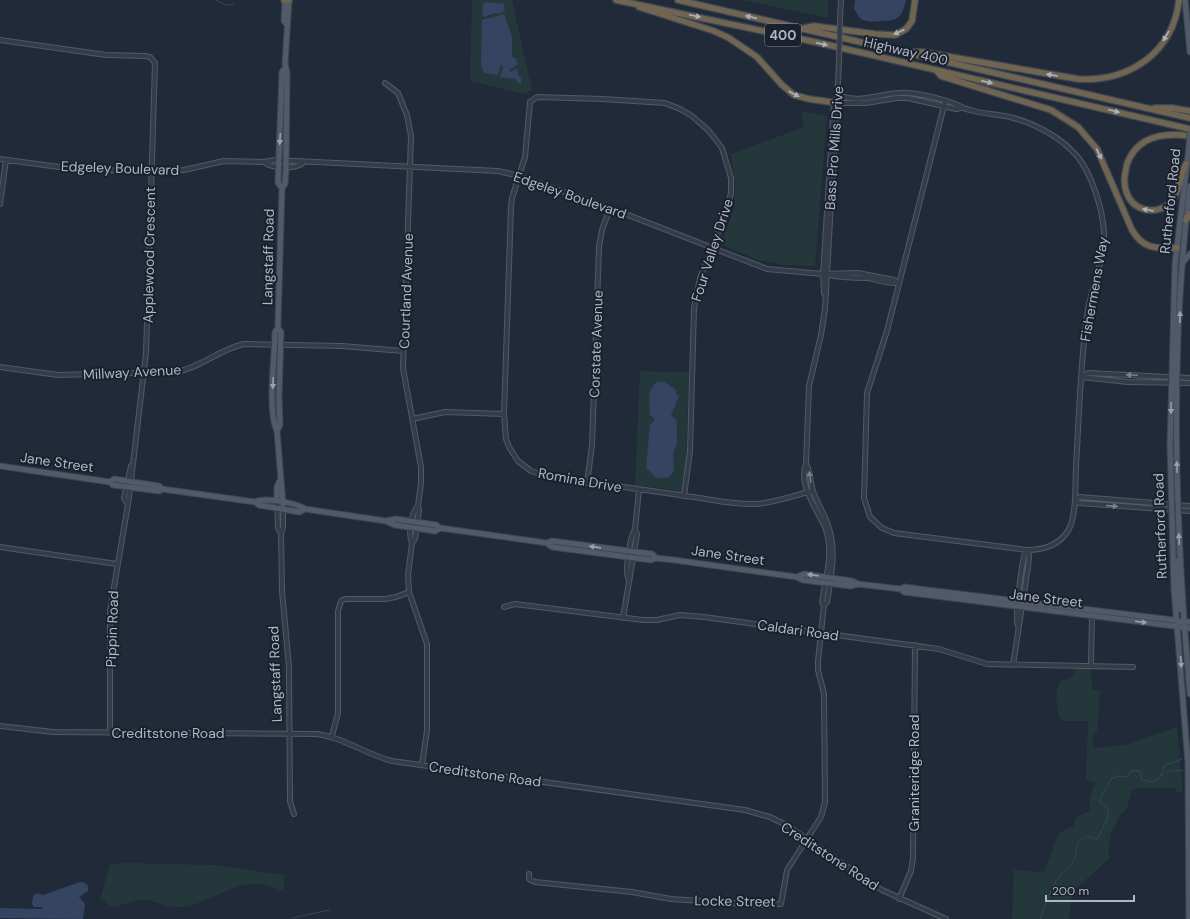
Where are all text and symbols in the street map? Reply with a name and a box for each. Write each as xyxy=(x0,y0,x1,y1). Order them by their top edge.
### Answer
one-way arrow xyxy=(745,13,757,19)
one-way arrow xyxy=(689,14,701,20)
road number: 400 xyxy=(765,24,801,46)
one-way arrow xyxy=(893,29,905,35)
one-way arrow xyxy=(1162,30,1169,42)
street label: Highway 400 xyxy=(862,33,950,69)
one-way arrow xyxy=(816,41,828,47)
one-way arrow xyxy=(1046,72,1058,78)
one-way arrow xyxy=(981,80,993,86)
street label: Bass Pro Mills Drive xyxy=(821,85,847,211)
one-way arrow xyxy=(788,91,800,97)
one-way arrow xyxy=(1108,108,1120,114)
one-way arrow xyxy=(277,133,283,146)
street label: Rutherford Road xyxy=(1156,147,1184,255)
one-way arrow xyxy=(1096,149,1102,160)
street label: Edgeley Boulevard xyxy=(61,157,179,179)
street label: Edgeley Boulevard xyxy=(511,167,629,223)
street label: Applewood Crescent xyxy=(139,187,159,323)
street label: Four Valley Drive xyxy=(687,196,737,304)
one-way arrow xyxy=(1142,206,1154,212)
street label: Langstaff Road xyxy=(258,209,278,305)
street label: Courtland Avenue xyxy=(395,233,417,349)
street label: Fishermens Way xyxy=(1076,235,1112,343)
street label: Corstate Avenue xyxy=(585,290,607,398)
one-way arrow xyxy=(1176,311,1183,323)
street label: Millway Avenue xyxy=(82,360,182,384)
one-way arrow xyxy=(1125,372,1138,378)
one-way arrow xyxy=(270,377,277,389)
one-way arrow xyxy=(1168,402,1174,415)
street label: Jane Street xyxy=(19,448,95,476)
one-way arrow xyxy=(1173,461,1180,473)
street label: Romina Drive xyxy=(537,464,623,496)
one-way arrow xyxy=(807,471,813,483)
street label: Rutherford Road xyxy=(1149,473,1171,579)
one-way arrow xyxy=(1106,502,1118,509)
one-way arrow xyxy=(1176,532,1182,545)
street label: Jane Street xyxy=(690,541,766,569)
one-way arrow xyxy=(589,544,601,550)
one-way arrow xyxy=(807,572,819,579)
street label: Jane Street xyxy=(1008,585,1084,611)
street label: Pippin Road xyxy=(102,590,122,668)
street label: Caldari Road xyxy=(756,615,840,645)
one-way arrow xyxy=(1135,619,1147,625)
street label: Langstaff Road xyxy=(264,625,286,723)
one-way arrow xyxy=(1178,656,1185,668)
street label: Graniteridge Road xyxy=(905,714,923,832)
street label: Creditstone Road xyxy=(111,724,225,742)
street label: Creditstone Road xyxy=(428,757,542,791)
street label: Creditstone Road xyxy=(778,818,882,894)
scale bar xyxy=(1046,877,1134,903)
text: 200 m xyxy=(1052,883,1089,899)
street label: Locke Street xyxy=(694,891,776,911)

